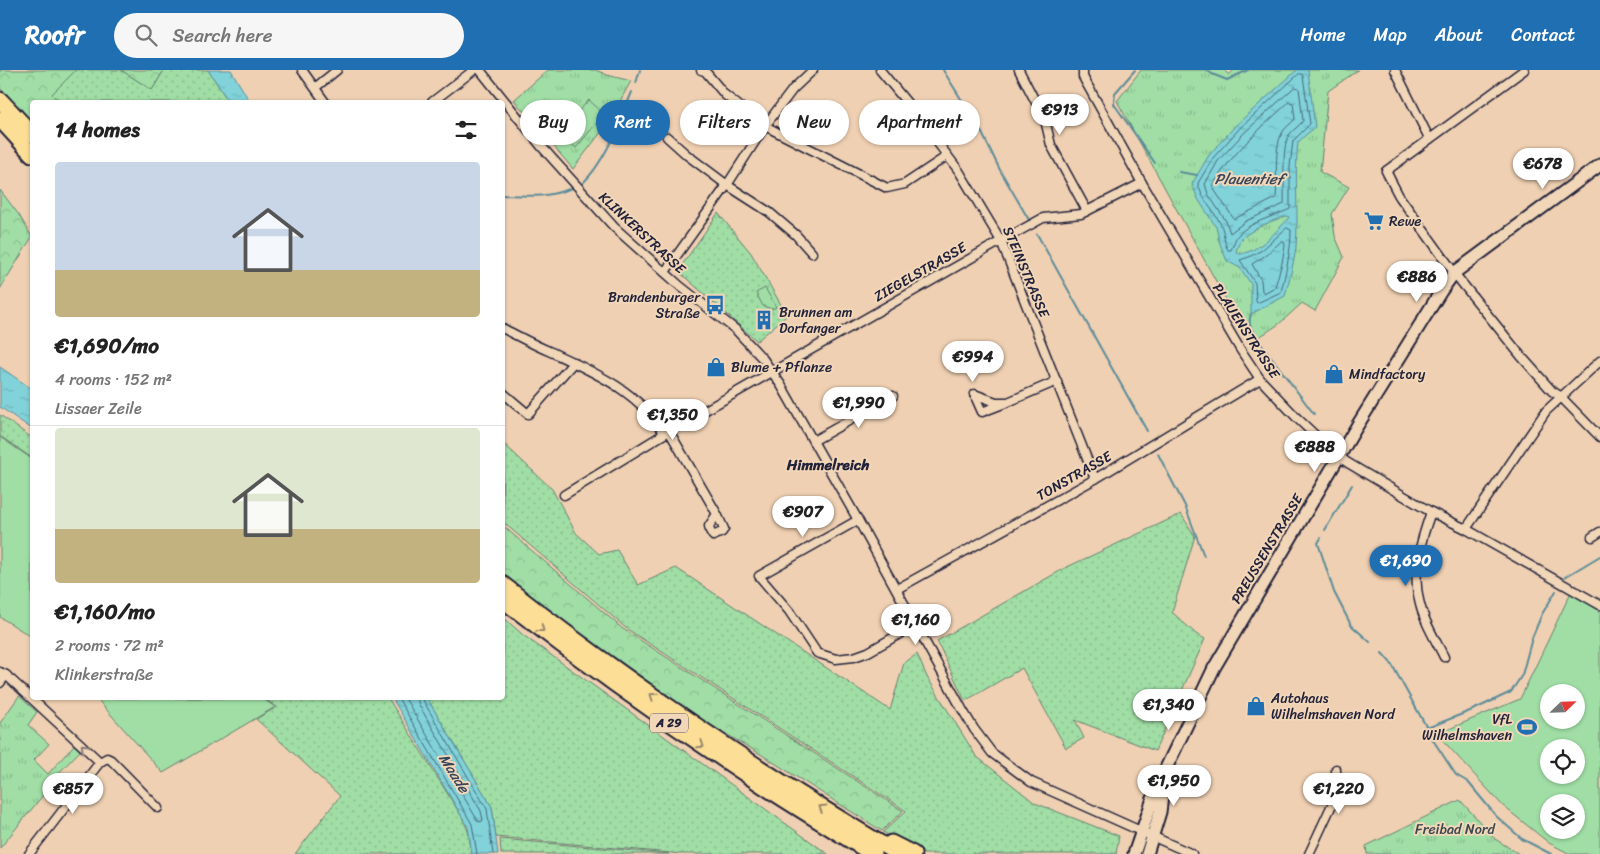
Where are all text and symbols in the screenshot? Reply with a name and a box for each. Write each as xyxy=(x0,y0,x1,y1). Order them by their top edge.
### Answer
search box xyxy=(114,13,464,58)
text: Roofr xyxy=(25,14,84,56)
text: Search here xyxy=(172,19,273,52)
text: Home xyxy=(1301,19,1346,51)
text: Map xyxy=(1374,19,1407,51)
text: About xyxy=(1435,19,1483,51)
text: Contact xyxy=(1511,19,1575,51)
icon: search xyxy=(132,21,160,49)
pin: €913 xyxy=(1030,93,1090,136)
text: €913 xyxy=(1042,95,1078,124)
chip: Buy xyxy=(520,100,586,145)
chip: Rent xyxy=(596,100,670,145)
chip: Filters xyxy=(680,100,769,145)
chip: New xyxy=(779,100,849,145)
chip: Apartment xyxy=(859,100,980,145)
text: 14 homes xyxy=(55,111,140,149)
icon: filters xyxy=(452,116,480,144)
pin: €678 xyxy=(1513,148,1573,190)
text: €678 xyxy=(1524,149,1562,178)
water label: Plauentief xyxy=(1215,166,1288,192)
street label: KLINKERSTRASSE xyxy=(593,186,692,281)
icon: home xyxy=(223,195,313,285)
place label: Rewe xyxy=(1389,209,1422,234)
supermarket icon: Rewe xyxy=(1363,210,1385,232)
street label: STEINSTRASSE xyxy=(996,222,1057,323)
street label: ZIEGELSTRASSE xyxy=(869,235,972,309)
pin: €886 xyxy=(1387,260,1447,303)
text: €886 xyxy=(1397,262,1437,291)
street label: PLAUENSTRASSE xyxy=(1206,278,1287,385)
place label: Brandenburger Straße xyxy=(608,285,701,326)
bus stop icon: Brandenburger Straße xyxy=(704,294,726,316)
place label: Brunnen am Dorfanger xyxy=(779,300,853,341)
building icon: Brunnen am Dorfanger xyxy=(753,309,775,331)
text: €1,690/mo xyxy=(55,327,159,365)
pin: €994 xyxy=(943,340,1003,383)
text: €994 xyxy=(953,342,993,371)
place label: Blume + Pflanze xyxy=(731,355,832,380)
shop icon: Blume + Pflanze xyxy=(705,356,727,378)
place label: Mindfactory xyxy=(1349,362,1426,387)
shop icon: Mindfactory xyxy=(1323,363,1345,385)
text: 4 rooms · 152 m² xyxy=(55,365,172,394)
pin: €1,990 xyxy=(818,386,900,429)
text: €1,990 xyxy=(833,388,885,417)
text: Lissaer Zeile xyxy=(55,394,142,423)
pin: €1,350 xyxy=(632,398,714,441)
text: €1,350 xyxy=(648,400,698,429)
pin: €888 xyxy=(1285,430,1345,473)
text: €888 xyxy=(1295,432,1335,461)
street label: TONSTRASSE xyxy=(1032,444,1118,508)
district label: Himmelreich xyxy=(786,452,869,478)
icon: home xyxy=(223,460,313,550)
street label: PREUSSENSTRASSE xyxy=(1224,488,1310,609)
pin: €907 xyxy=(773,496,833,538)
text: €907 xyxy=(783,497,823,526)
pin: €1,690 xyxy=(1365,544,1447,587)
text: €1,690 xyxy=(1381,546,1431,575)
text: €1,160/mo xyxy=(55,593,155,631)
pin: €1,160 xyxy=(875,604,957,646)
text: €1,160 xyxy=(892,605,940,634)
one-way arrow xyxy=(535,623,545,632)
text: 2 rooms · 72 m² xyxy=(55,631,164,660)
text: Klinkerstraße xyxy=(55,660,153,689)
north arrow xyxy=(1540,684,1585,729)
map controls xyxy=(1540,684,1585,839)
place label: Autohaus Wilhelmshaven Nord xyxy=(1270,686,1396,727)
pin: €1,340 xyxy=(1128,688,1210,731)
text: €1,340 xyxy=(1144,690,1194,719)
one-way arrow xyxy=(649,693,659,702)
shop icon: Autohaus Wilhelmshaven Nord xyxy=(1245,695,1267,717)
place label: VfL Wilhelmshaven xyxy=(1422,707,1513,748)
road number: A 29 xyxy=(650,714,688,732)
sports icon: VfL Wilhelmshaven xyxy=(1516,716,1538,738)
one-way arrow xyxy=(696,738,705,748)
button: locate xyxy=(1540,739,1585,784)
one-way arrow xyxy=(80,744,89,753)
water label: Maade xyxy=(432,748,477,799)
pin: €1,950 xyxy=(1133,764,1215,807)
text: €1,950 xyxy=(1148,766,1200,795)
pin: €857 xyxy=(43,772,103,815)
pin: €1,220 xyxy=(1298,772,1380,815)
text: €857 xyxy=(53,774,93,803)
text: €1,220 xyxy=(1314,774,1364,803)
button: layers xyxy=(1540,794,1585,839)
one-way arrow xyxy=(819,805,828,815)
park label: Freibad Nord xyxy=(1415,817,1497,842)

